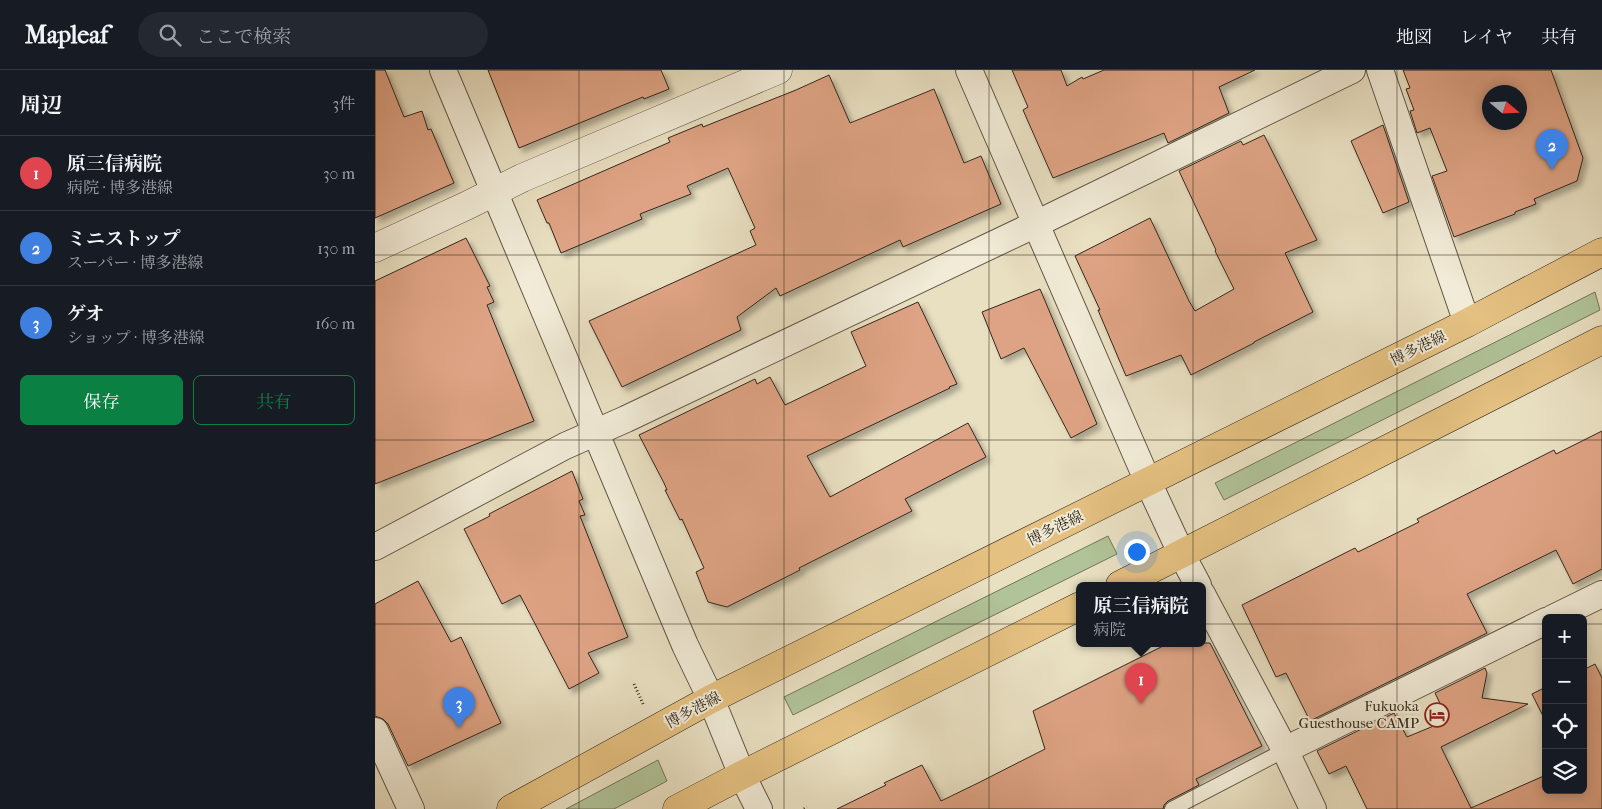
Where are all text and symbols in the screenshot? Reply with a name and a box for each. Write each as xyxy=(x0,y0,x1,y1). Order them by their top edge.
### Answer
search box xyxy=(138,12,488,57)
text: Mapleaf xyxy=(25,21,108,49)
icon: search xyxy=(156,21,184,49)
text: ここで検索 xyxy=(196,26,291,48)
text: 地図 xyxy=(1396,27,1432,48)
text: レイヤ xyxy=(1460,27,1513,48)
text: 共有 xyxy=(1541,27,1577,48)
north arrow xyxy=(1482,85,1527,130)
text: 周辺 xyxy=(20,93,62,117)
text: 3件 xyxy=(332,94,355,113)
pin: 2 xyxy=(1536,129,1568,170)
text: 原三信病院 xyxy=(67,153,162,175)
text: 1 xyxy=(33,164,39,183)
text: 30 m xyxy=(323,164,355,183)
text: 病院 · 博多港線 xyxy=(67,178,173,197)
text: ミニストップ xyxy=(67,228,180,250)
text: 2 xyxy=(32,239,40,258)
text: 130 m xyxy=(317,239,355,258)
text: スーパー · 博多港線 xyxy=(67,253,204,272)
text: ゲオ xyxy=(67,303,105,325)
text: 3 xyxy=(33,314,39,333)
text: 160 m xyxy=(315,314,355,333)
street label: 博多港線 xyxy=(1387,327,1449,369)
text: ショップ · 博多港線 xyxy=(67,328,205,347)
button: 保存 xyxy=(20,375,183,425)
button: 共有 xyxy=(193,375,355,425)
street label: 博多港線 xyxy=(1024,507,1086,549)
your location xyxy=(1124,539,1150,565)
popup xyxy=(1076,582,1206,647)
text: 原三信病院 xyxy=(1093,595,1189,617)
map controls xyxy=(1542,614,1587,794)
button: + xyxy=(1542,614,1587,659)
text: 病院 xyxy=(1093,620,1126,639)
button: − xyxy=(1542,659,1587,704)
pin: 1 xyxy=(1125,663,1157,704)
pin: 3 xyxy=(443,687,475,728)
street label: 博多港線 xyxy=(662,688,724,732)
place label: Fukuoka Guesthouse CAMP xyxy=(1299,697,1420,732)
hotel icon: Fukuoka Guesthouse CAMP xyxy=(1424,702,1450,728)
button: locate xyxy=(1542,704,1587,749)
button: layers xyxy=(1542,749,1587,794)

